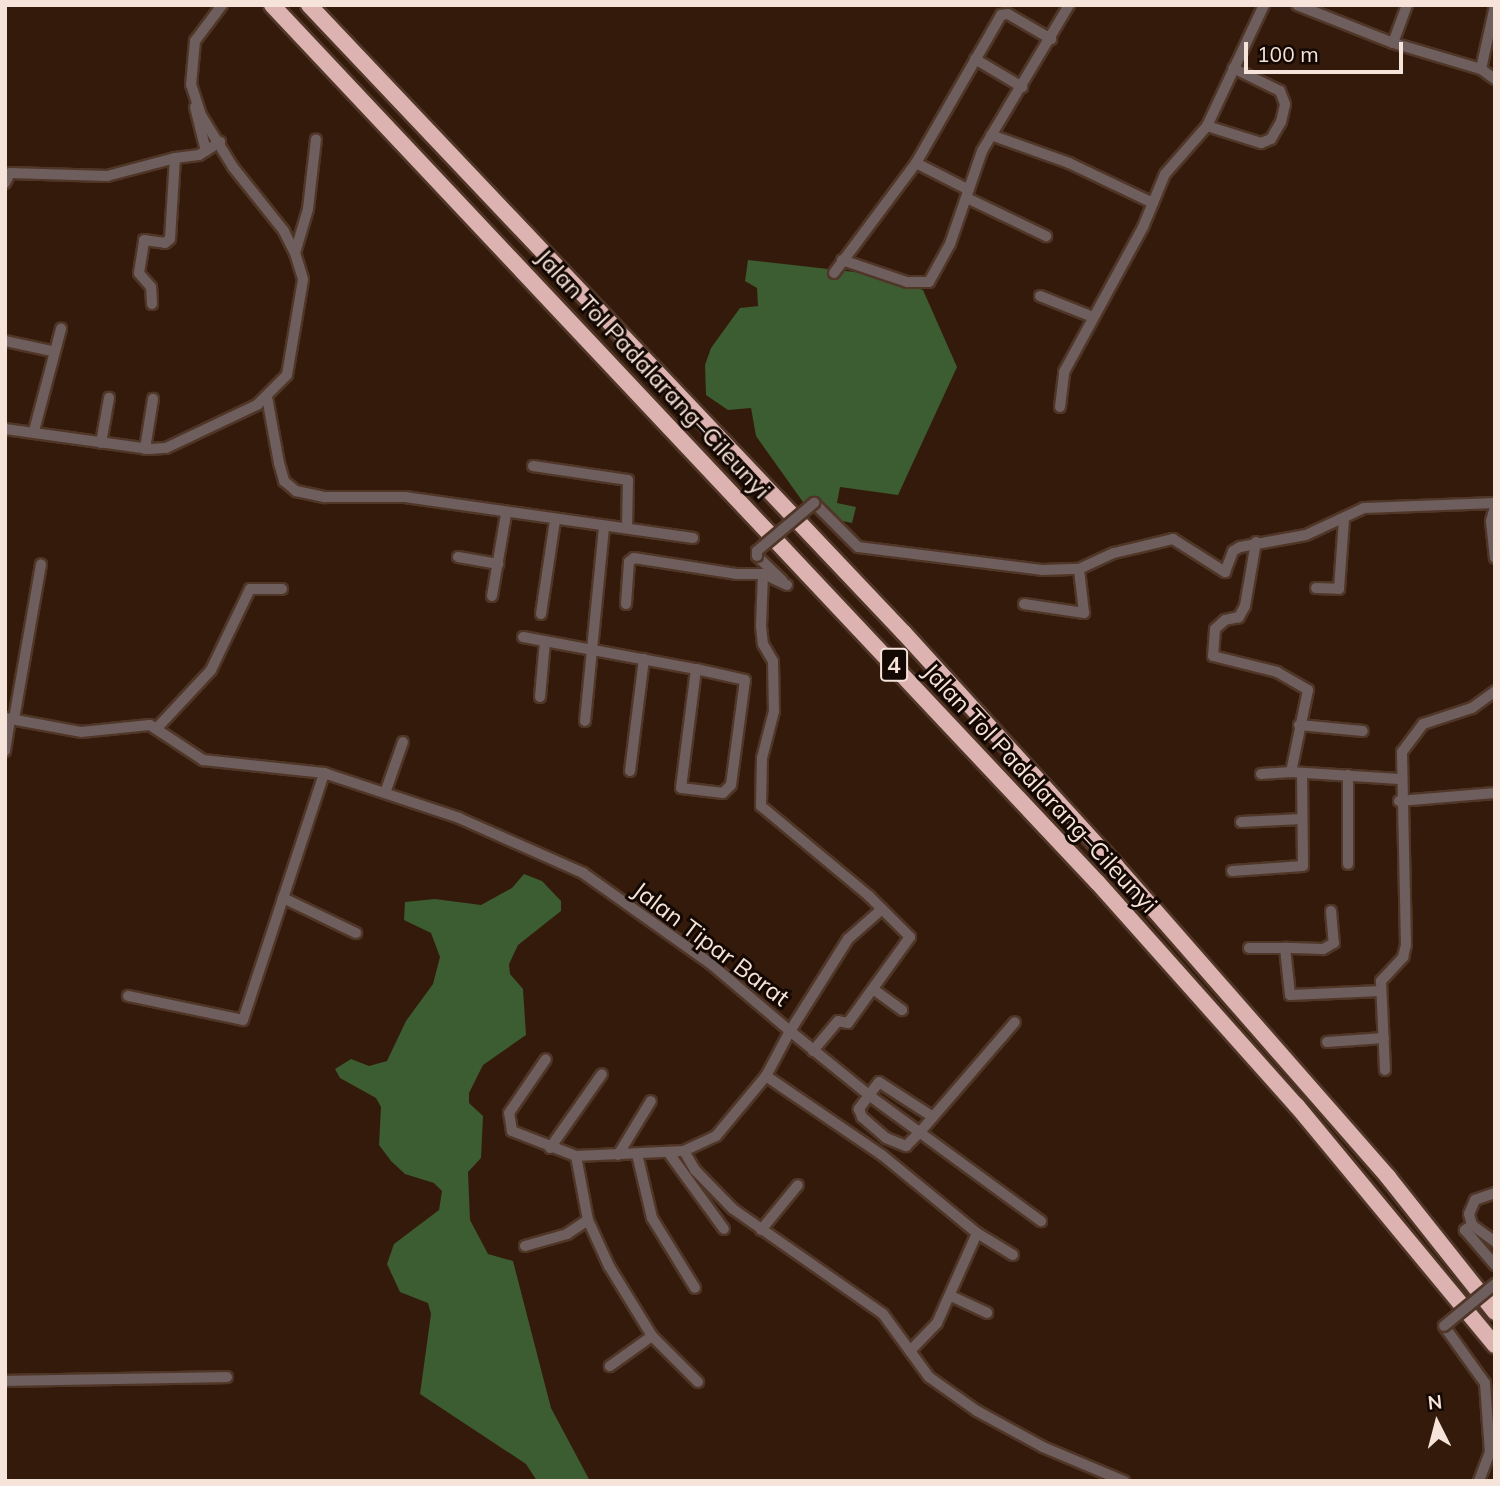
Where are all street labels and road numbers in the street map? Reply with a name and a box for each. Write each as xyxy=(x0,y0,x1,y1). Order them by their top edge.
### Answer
street label: Jalan Tol Padalarang–Cileunyi xyxy=(530,243,776,505)
road number: 4 xyxy=(880,646,908,684)
street label: Jalan Tol Padalarang–Cileunyi xyxy=(917,657,1163,919)
street label: Jalan Tipar Barat xyxy=(627,876,795,1012)

